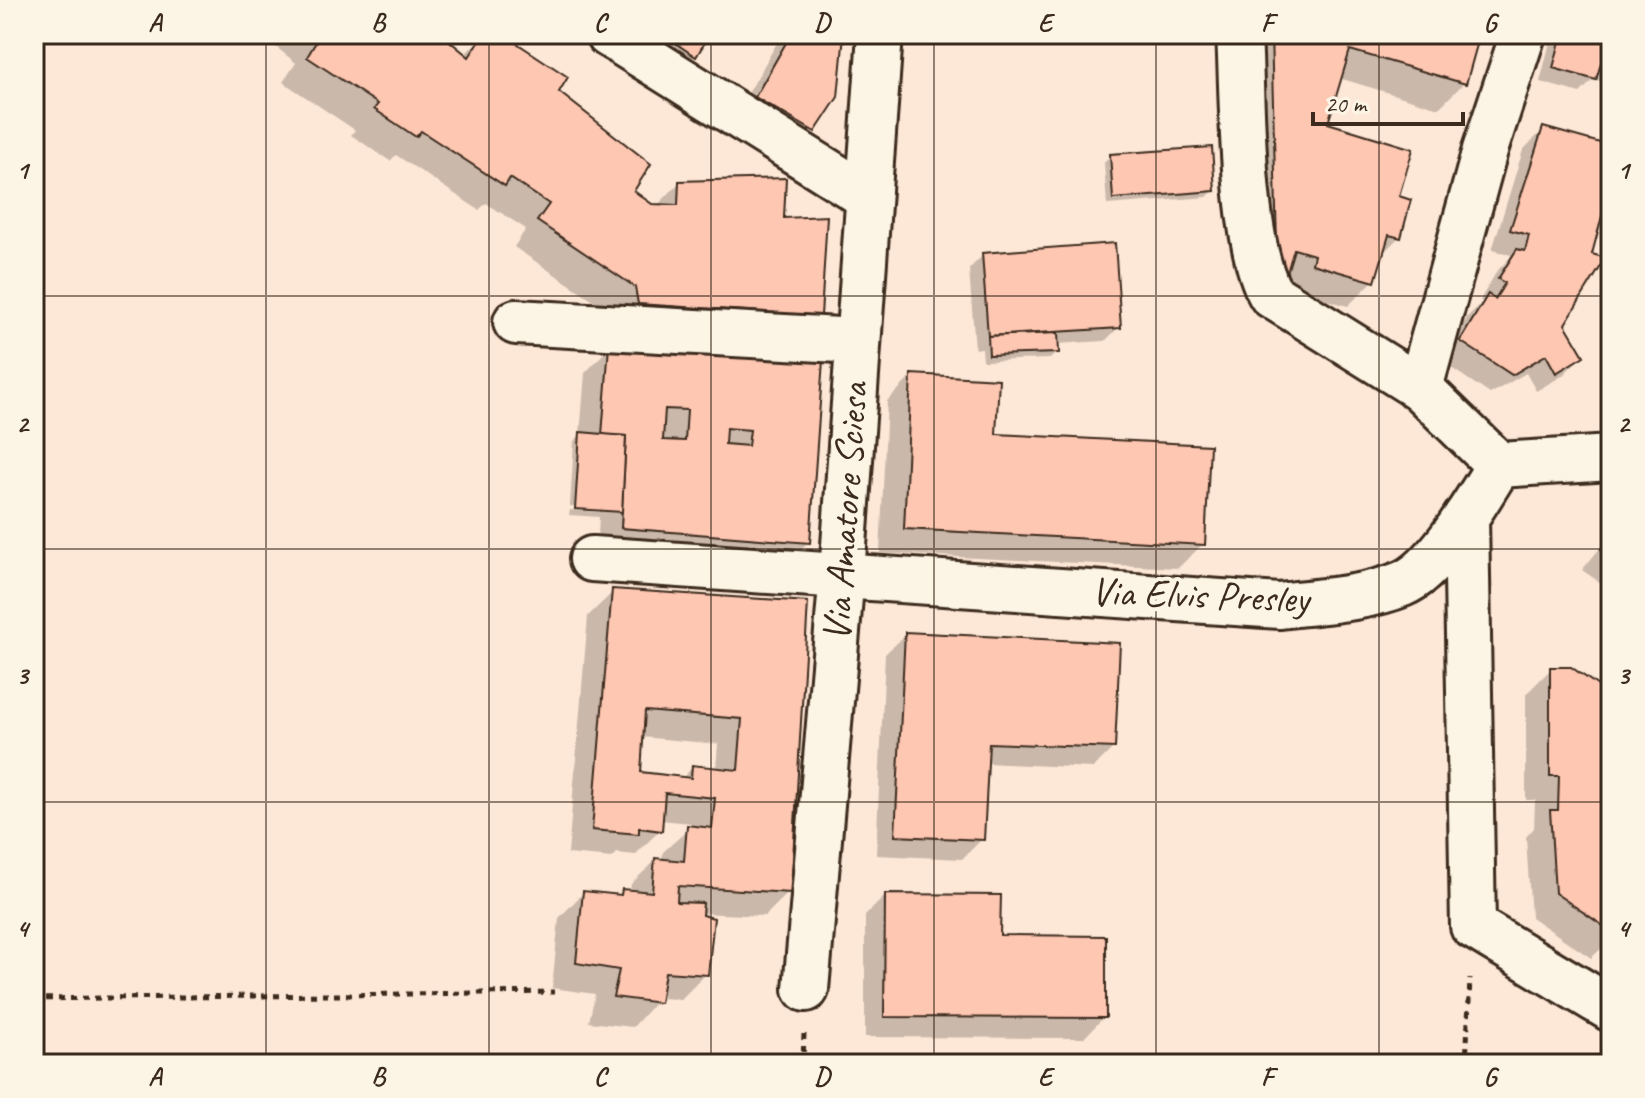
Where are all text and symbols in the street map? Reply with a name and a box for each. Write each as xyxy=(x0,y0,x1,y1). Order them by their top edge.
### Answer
text: A xyxy=(148,6,163,39)
text: B xyxy=(371,6,387,39)
text: C xyxy=(594,6,610,39)
text: D xyxy=(814,6,832,39)
text: E xyxy=(1038,6,1056,39)
text: F xyxy=(1261,6,1279,39)
text: G xyxy=(1484,6,1500,39)
scale bar xyxy=(1313,76,1463,126)
text: 20 m xyxy=(1325,89,1368,119)
text: 1 xyxy=(16,154,31,187)
text: 1 xyxy=(1617,154,1632,187)
street label: Via Amatore Sciesa xyxy=(811,378,879,643)
text: 2 xyxy=(16,407,30,440)
text: 2 xyxy=(1617,407,1631,440)
street label: Via Elvis Presley xyxy=(1090,566,1313,624)
text: 3 xyxy=(16,659,30,692)
text: 3 xyxy=(1617,659,1631,692)
text: 4 xyxy=(16,912,31,945)
text: 4 xyxy=(1617,912,1632,945)
text: A xyxy=(148,1060,163,1093)
text: B xyxy=(371,1060,387,1093)
text: C xyxy=(594,1060,610,1093)
text: D xyxy=(814,1060,832,1093)
text: E xyxy=(1038,1060,1056,1093)
text: F xyxy=(1261,1060,1279,1093)
text: G xyxy=(1484,1060,1500,1093)

